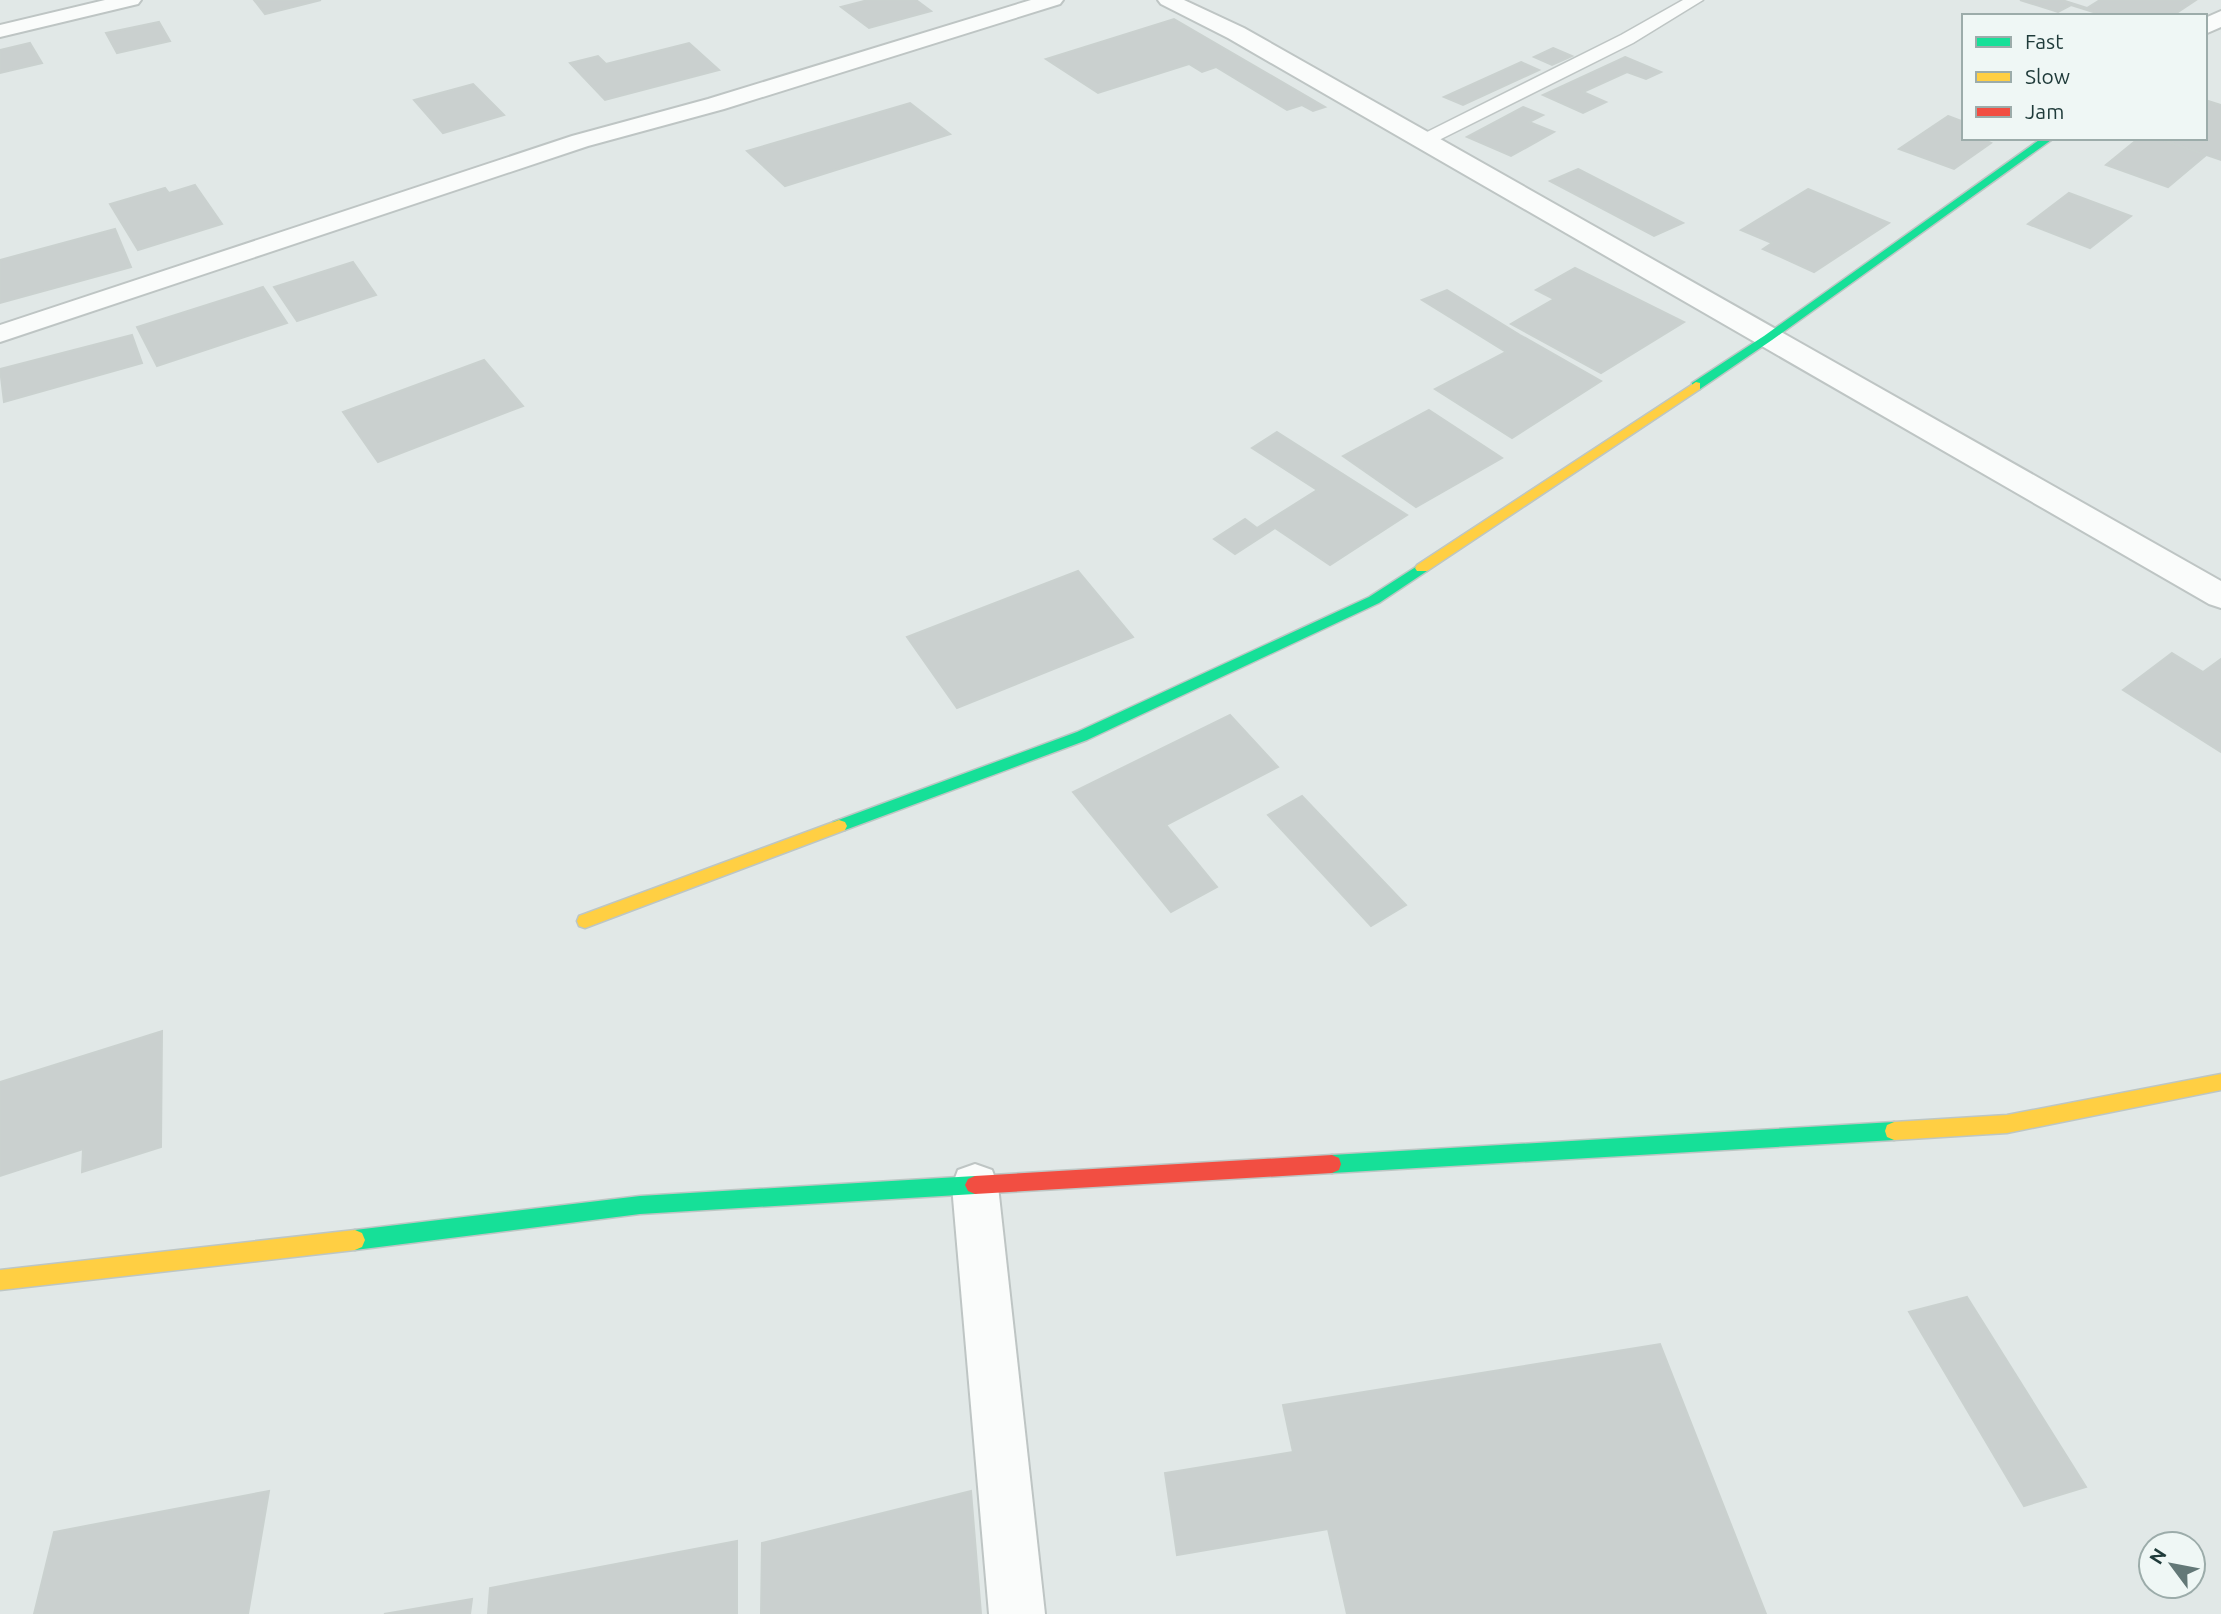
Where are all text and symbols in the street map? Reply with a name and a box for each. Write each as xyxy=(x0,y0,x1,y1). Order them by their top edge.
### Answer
legend xyxy=(1962,14,2207,140)
text: Fast xyxy=(2025,29,2063,53)
text: Slow xyxy=(2025,64,2070,88)
text: Jam xyxy=(2025,99,2064,123)
north arrow xyxy=(2137,1530,2207,1600)
text: N xyxy=(2144,1544,2171,1568)

